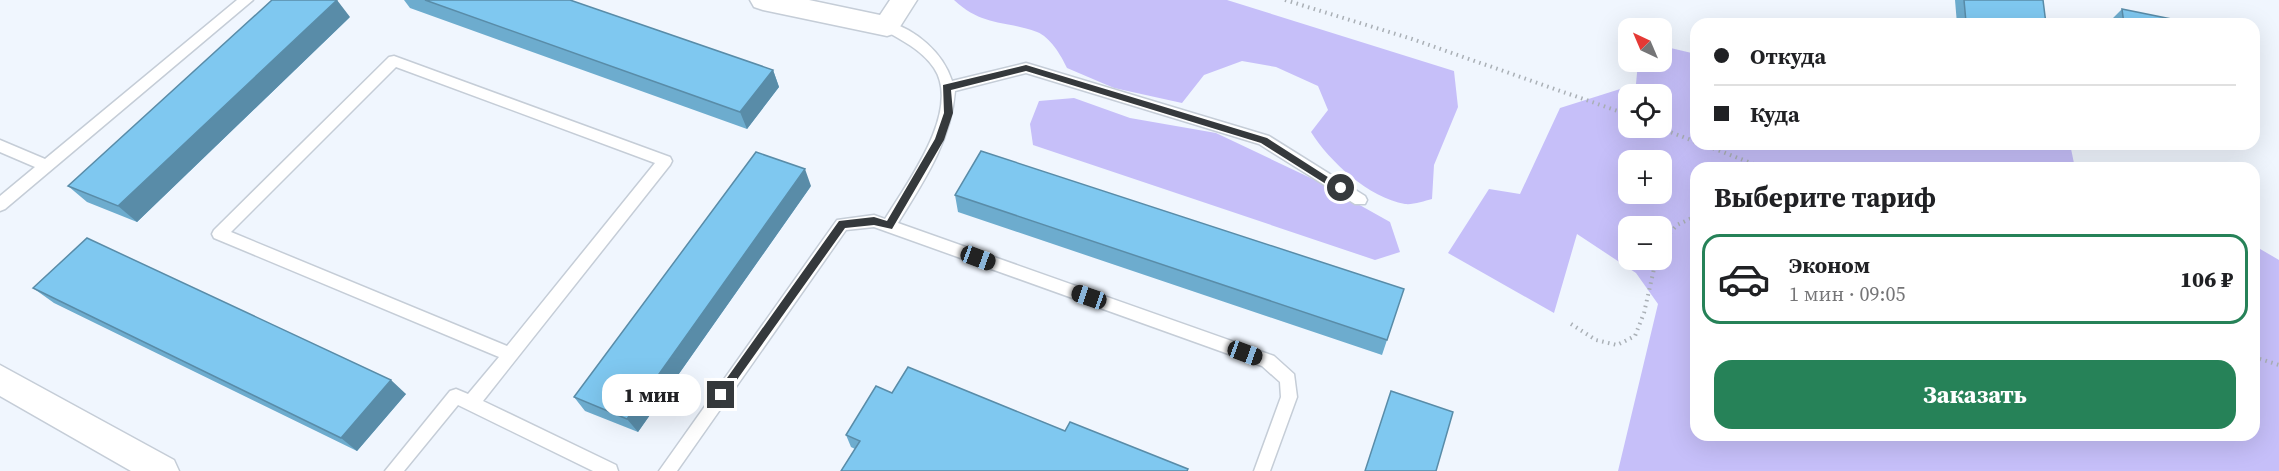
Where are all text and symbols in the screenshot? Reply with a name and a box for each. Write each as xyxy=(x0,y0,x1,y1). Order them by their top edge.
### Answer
north arrow xyxy=(1618,18,1672,72)
map controls xyxy=(1618,18,1672,270)
text: Откуда xyxy=(1750,41,1826,71)
button: locate xyxy=(1618,84,1672,138)
text: Куда xyxy=(1750,99,1800,129)
button: + xyxy=(1618,150,1672,204)
route start xyxy=(1327,174,1354,201)
text: Выберите тариф xyxy=(1714,179,1936,216)
button: − xyxy=(1618,216,1672,270)
car xyxy=(958,243,998,273)
text: Эконом xyxy=(1789,250,1870,280)
icon: car xyxy=(1717,252,1771,306)
text: 106 ₽ xyxy=(2180,264,2233,294)
text: 1 мин · 09:05 xyxy=(1789,280,1905,308)
car xyxy=(1069,283,1109,311)
car xyxy=(1225,338,1265,368)
button: Заказать xyxy=(1714,360,2236,429)
callout: 1 мин xyxy=(601,374,700,416)
text: 1 мин xyxy=(623,381,680,409)
route end xyxy=(707,381,734,408)

